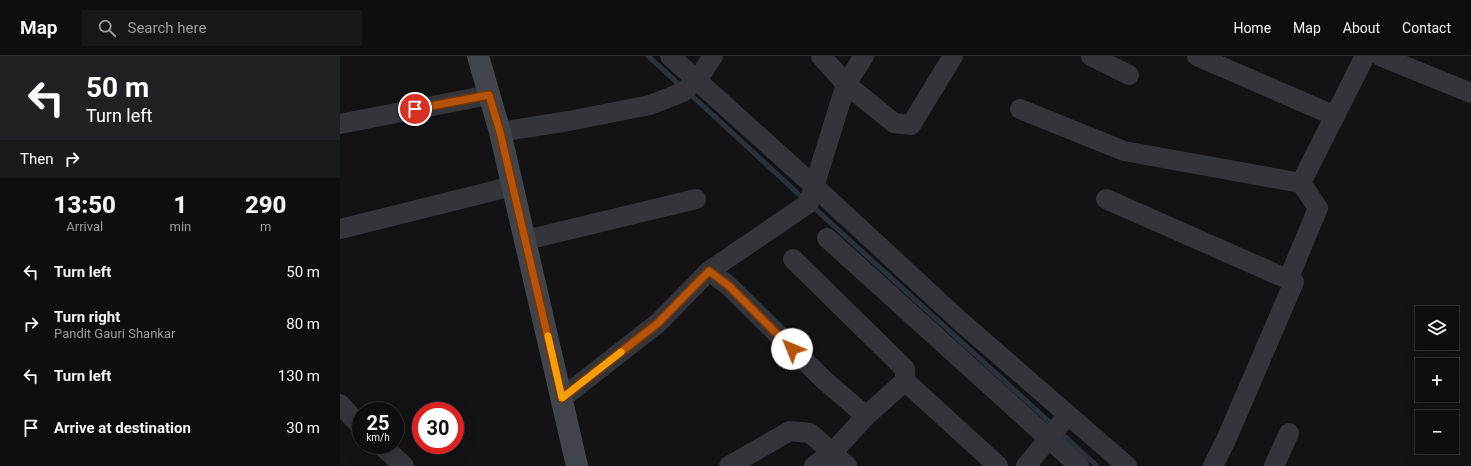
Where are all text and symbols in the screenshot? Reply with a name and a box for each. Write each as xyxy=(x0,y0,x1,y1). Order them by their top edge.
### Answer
search box xyxy=(82,10,362,46)
text: Map xyxy=(20,16,58,39)
icon: search xyxy=(96,17,118,39)
text: Search here xyxy=(128,19,206,37)
text: Home xyxy=(1233,20,1271,36)
text: Map xyxy=(1293,20,1321,36)
text: About xyxy=(1343,20,1380,36)
text: Contact xyxy=(1402,20,1451,36)
text: 50 m xyxy=(86,71,149,104)
icon: left xyxy=(20,72,72,124)
pin xyxy=(398,92,432,126)
icon: arrive xyxy=(404,98,426,120)
text: Turn left xyxy=(86,105,152,126)
icon: right xyxy=(61,148,83,170)
text: Then xyxy=(20,150,53,168)
text: 13:50 xyxy=(54,191,116,219)
text: 1 xyxy=(173,191,187,219)
text: 290 xyxy=(245,191,286,219)
text: Arrival xyxy=(66,219,103,234)
text: min xyxy=(170,219,191,234)
text: m xyxy=(260,219,271,234)
icon: left xyxy=(20,261,42,283)
text: Turn left xyxy=(54,263,111,281)
text: 50 m xyxy=(286,263,320,281)
map controls xyxy=(1415,306,1459,454)
button: layers xyxy=(1415,306,1459,350)
text: Turn right xyxy=(54,308,120,326)
icon: right xyxy=(20,313,42,335)
text: 80 m xyxy=(286,315,320,333)
text: Pandit Gauri Shankar xyxy=(54,326,175,341)
position arrow xyxy=(771,328,813,370)
button: + xyxy=(1415,358,1459,402)
icon: left xyxy=(20,365,42,387)
text: Turn left xyxy=(54,367,111,385)
text: 130 m xyxy=(278,367,320,385)
speed limit sign: 30 xyxy=(412,402,464,454)
button: − xyxy=(1415,410,1459,454)
text: 25 xyxy=(367,411,389,435)
icon: arrive xyxy=(20,417,42,439)
text: Arrive at destination xyxy=(54,419,191,437)
text: 30 m xyxy=(286,419,320,437)
text: km/h xyxy=(366,432,390,443)

